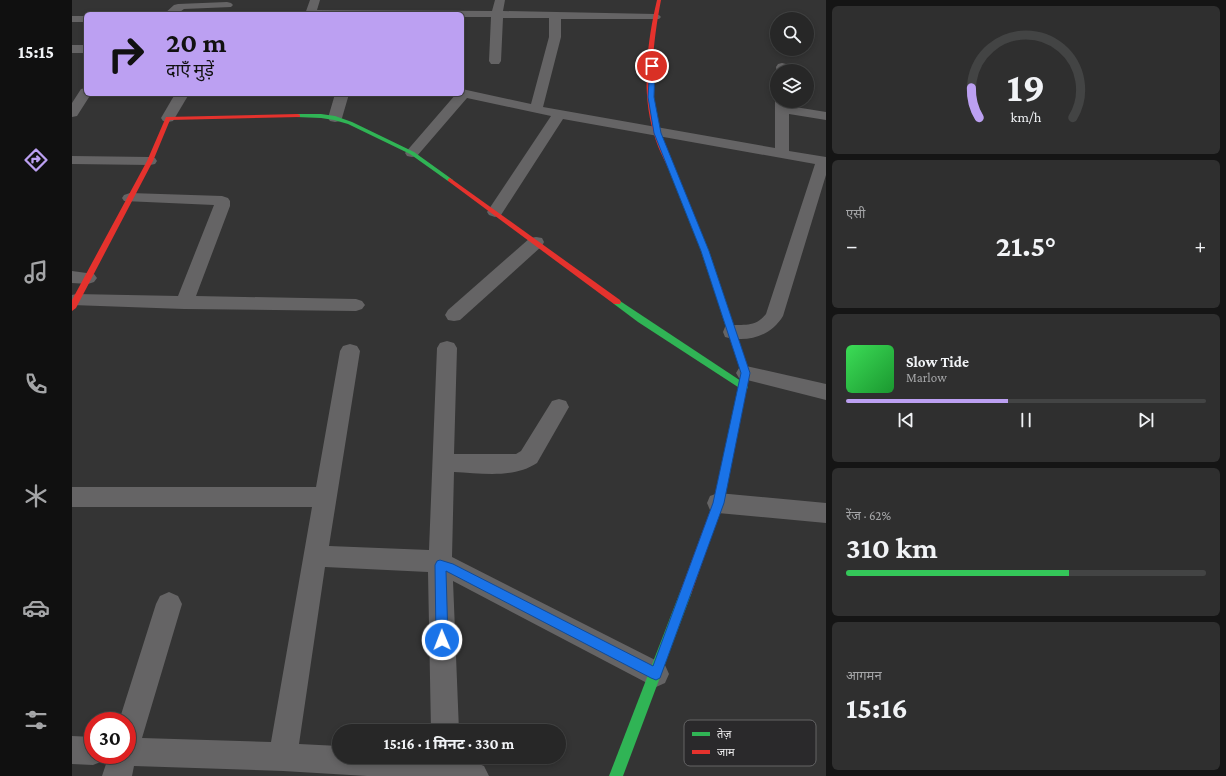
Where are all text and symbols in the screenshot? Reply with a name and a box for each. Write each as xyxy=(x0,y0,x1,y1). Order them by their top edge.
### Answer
map controls xyxy=(770,12,814,108)
button: search xyxy=(770,12,814,56)
text: 20 m xyxy=(166,27,226,58)
icon: right xyxy=(100,28,152,80)
text: 15:15 xyxy=(18,42,54,62)
pin xyxy=(635,49,669,83)
icon: arrive xyxy=(641,55,663,77)
text: दाएँ मुड़ें xyxy=(166,60,214,80)
button: layers xyxy=(770,64,814,108)
text: 19 xyxy=(1007,64,1045,110)
text: km/h xyxy=(1011,109,1042,125)
icon: directions xyxy=(22,146,50,174)
text: एसी xyxy=(846,206,865,221)
text: 21.5° xyxy=(996,229,1056,262)
text: − xyxy=(846,233,858,258)
text: + xyxy=(1194,233,1206,258)
icon: music xyxy=(22,258,50,286)
text: Slow Tide xyxy=(906,354,969,370)
icon: phone xyxy=(22,370,50,398)
text: Marlow xyxy=(906,370,947,385)
icon: previous xyxy=(895,409,917,431)
icon: pause xyxy=(1015,409,1037,431)
icon: next xyxy=(1135,409,1157,431)
icon: climate xyxy=(22,482,50,510)
text: रेंज · 62% xyxy=(846,508,891,523)
text: 310 km xyxy=(846,531,938,564)
icon: car xyxy=(22,594,50,622)
position arrow xyxy=(421,619,463,661)
text: आगमन xyxy=(846,668,882,683)
text: 15:16 xyxy=(846,691,908,724)
icon: filters xyxy=(22,706,50,734)
speed limit sign: 30 xyxy=(84,712,136,764)
legend xyxy=(684,720,816,766)
text: तेज़ xyxy=(717,728,732,740)
text: 15:16 · 1 मिनट · 330 m xyxy=(384,736,514,752)
text: जाम xyxy=(717,746,735,758)

